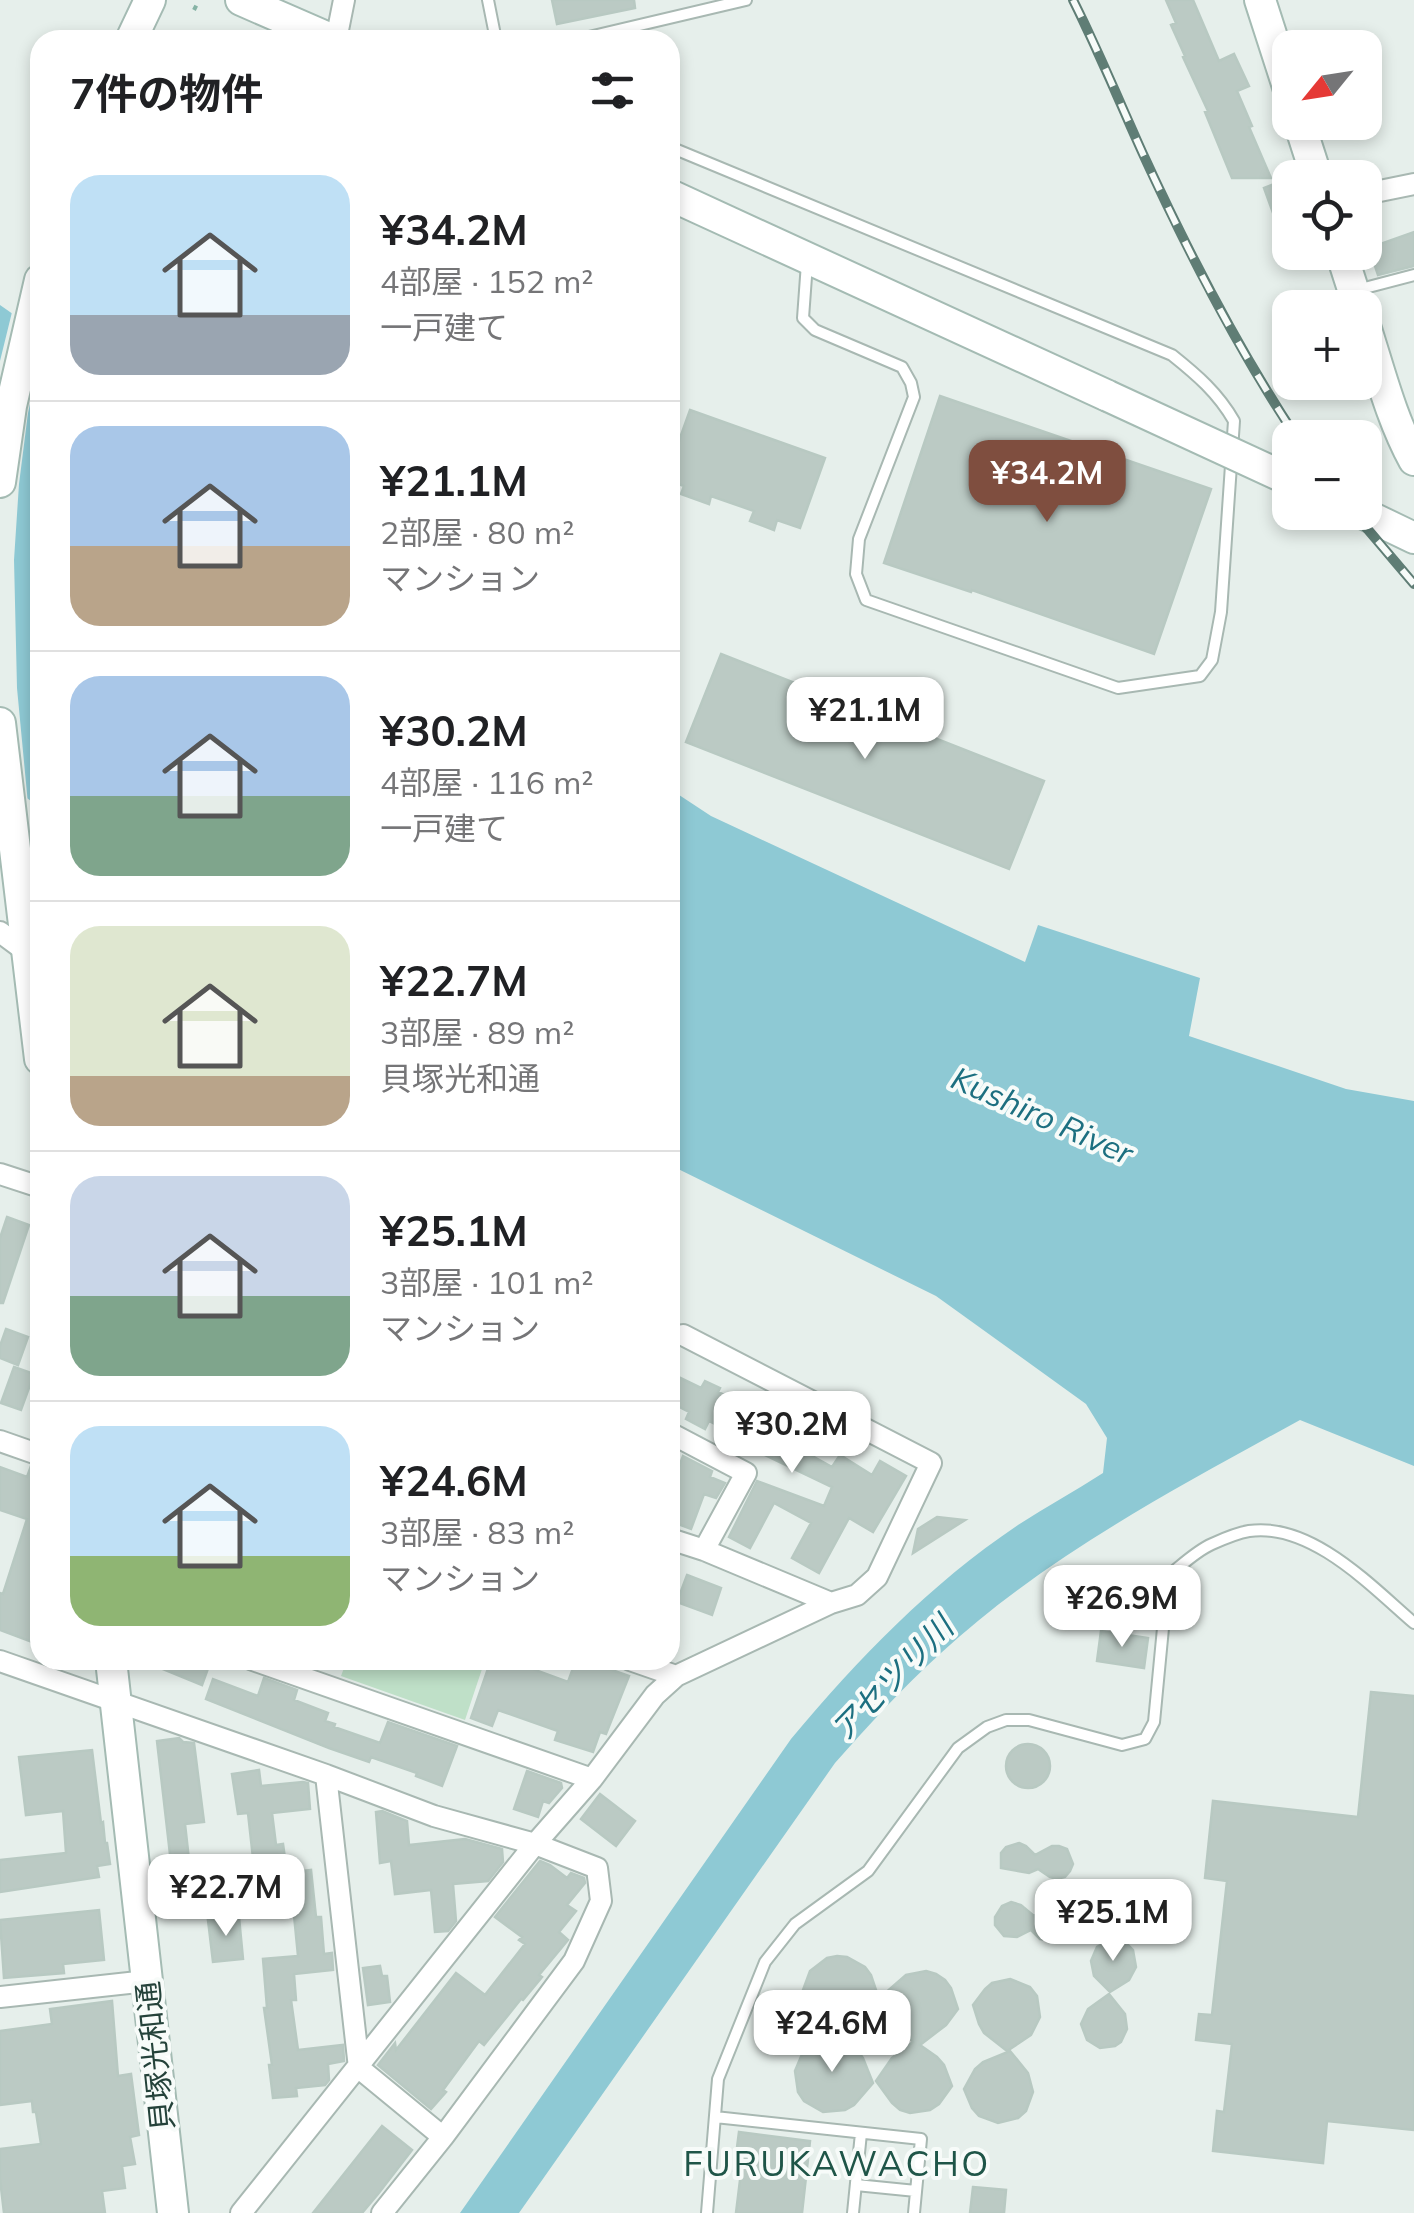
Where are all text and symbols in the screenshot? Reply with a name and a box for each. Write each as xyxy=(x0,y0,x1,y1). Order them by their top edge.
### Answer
north arrow xyxy=(1272,30,1382,140)
map controls xyxy=(1272,30,1382,530)
icon: filters xyxy=(585,63,640,118)
text: 7件の物件 xyxy=(70,67,263,120)
button: locate xyxy=(1272,160,1382,270)
text: ¥34.2M xyxy=(380,203,528,256)
icon: home xyxy=(150,215,270,335)
text: 4部屋 · 152 m² xyxy=(380,261,594,301)
button: + xyxy=(1272,290,1382,400)
text: 一戸建て xyxy=(380,307,508,347)
button: − xyxy=(1272,420,1382,530)
pin: ¥34.2M xyxy=(966,440,1128,525)
text: ¥34.2M xyxy=(991,452,1103,492)
text: ¥21.1M xyxy=(380,454,528,507)
icon: home xyxy=(150,466,270,586)
text: 2部屋 · 80 m² xyxy=(380,512,574,552)
text: マンション xyxy=(380,558,540,598)
pin: ¥21.1M xyxy=(784,677,946,762)
text: ¥21.1M xyxy=(809,689,921,729)
text: ¥30.2M xyxy=(380,704,528,757)
icon: home xyxy=(150,716,270,836)
text: 4部屋 · 116 m² xyxy=(380,762,594,802)
text: 一戸建て xyxy=(380,808,508,848)
text: ¥22.7M xyxy=(380,954,528,1007)
icon: home xyxy=(150,966,270,1086)
text: 3部屋 · 89 m² xyxy=(380,1012,574,1052)
water label: Kushiro River xyxy=(946,1057,1141,1173)
text: 貝塚光和通 xyxy=(380,1058,540,1098)
text: ¥25.1M xyxy=(380,1204,528,1257)
icon: home xyxy=(150,1216,270,1336)
text: 3部屋 · 101 m² xyxy=(380,1262,594,1302)
text: マンション xyxy=(380,1308,540,1348)
pin: ¥30.2M xyxy=(711,1391,873,1476)
text: ¥30.2M xyxy=(736,1403,848,1443)
text: ¥24.6M xyxy=(380,1454,528,1507)
icon: home xyxy=(150,1466,270,1586)
text: 3部屋 · 83 m² xyxy=(380,1512,574,1552)
text: マンション xyxy=(380,1558,540,1598)
pin: ¥26.9M xyxy=(1041,1565,1203,1650)
text: ¥26.9M xyxy=(1066,1577,1178,1617)
water label: アセツリ川 xyxy=(822,1605,963,1750)
pin: ¥22.7M xyxy=(145,1854,307,1939)
text: ¥22.7M xyxy=(170,1866,282,1906)
pin: ¥25.1M xyxy=(1032,1879,1194,1964)
text: ¥25.1M xyxy=(1057,1891,1169,1931)
street label: 貝塚光和通 xyxy=(128,1980,182,2133)
pin: ¥24.6M xyxy=(751,1990,913,2075)
text: ¥24.6M xyxy=(776,2002,888,2042)
district label: FURUKAWACHO xyxy=(683,2141,991,2185)

